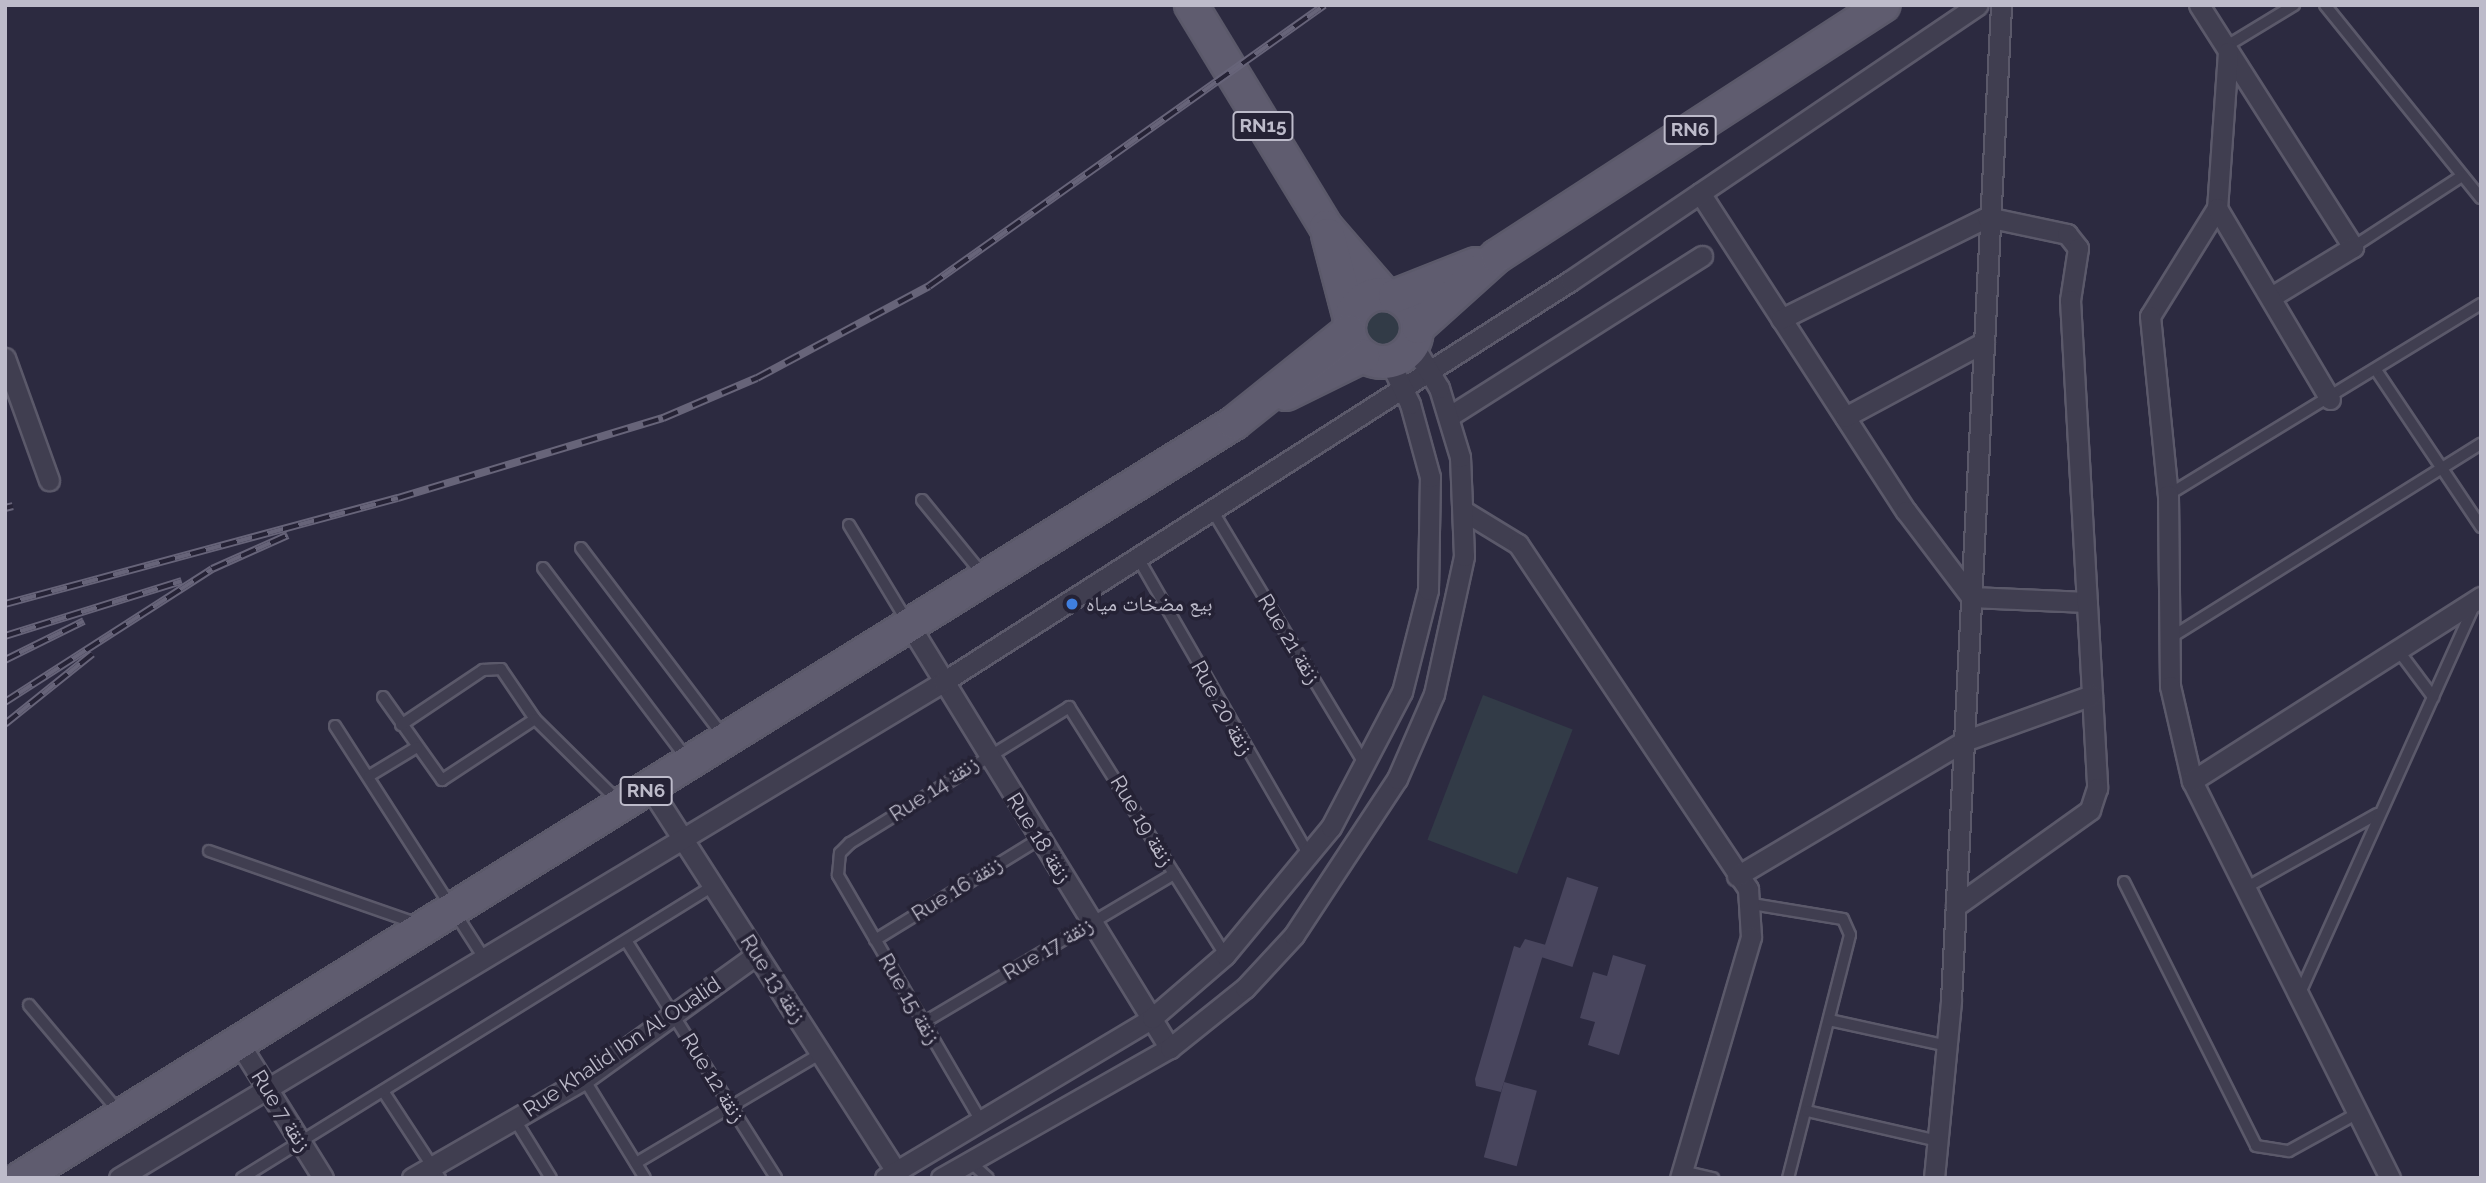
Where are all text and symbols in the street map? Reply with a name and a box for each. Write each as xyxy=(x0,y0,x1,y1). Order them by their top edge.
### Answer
road number: RN15 xyxy=(1232,110,1294,142)
road number: RN6 xyxy=(1662,114,1718,146)
street label: Rue 21 زنقة xyxy=(1252,589,1326,689)
place label: بيع مضخات مياه xyxy=(1086,591,1213,617)
marker: بيع مضخات مياه xyxy=(1064,596,1080,612)
street label: Rue 20 زنقة xyxy=(1186,656,1258,760)
street label: Rue 14 زنقة xyxy=(885,751,983,827)
street label: Rue 19 زنقة xyxy=(1105,771,1179,871)
road number: RN6 xyxy=(618,776,674,806)
street label: Rue 18 زنقة xyxy=(1001,788,1077,888)
street label: Rue 16 زنقة xyxy=(907,851,1007,927)
street label: Rue 17 زنقة xyxy=(998,912,1098,986)
street label: Rue 13 زنقة xyxy=(735,930,811,1028)
street label: Rue 15 زنقة xyxy=(873,949,945,1049)
street label: Rue Khalid Ibn Al Oualid xyxy=(518,971,726,1123)
street label: Rue 12 زنقة xyxy=(676,1029,750,1127)
street label: Rue 7 زنقة xyxy=(246,1065,316,1157)

